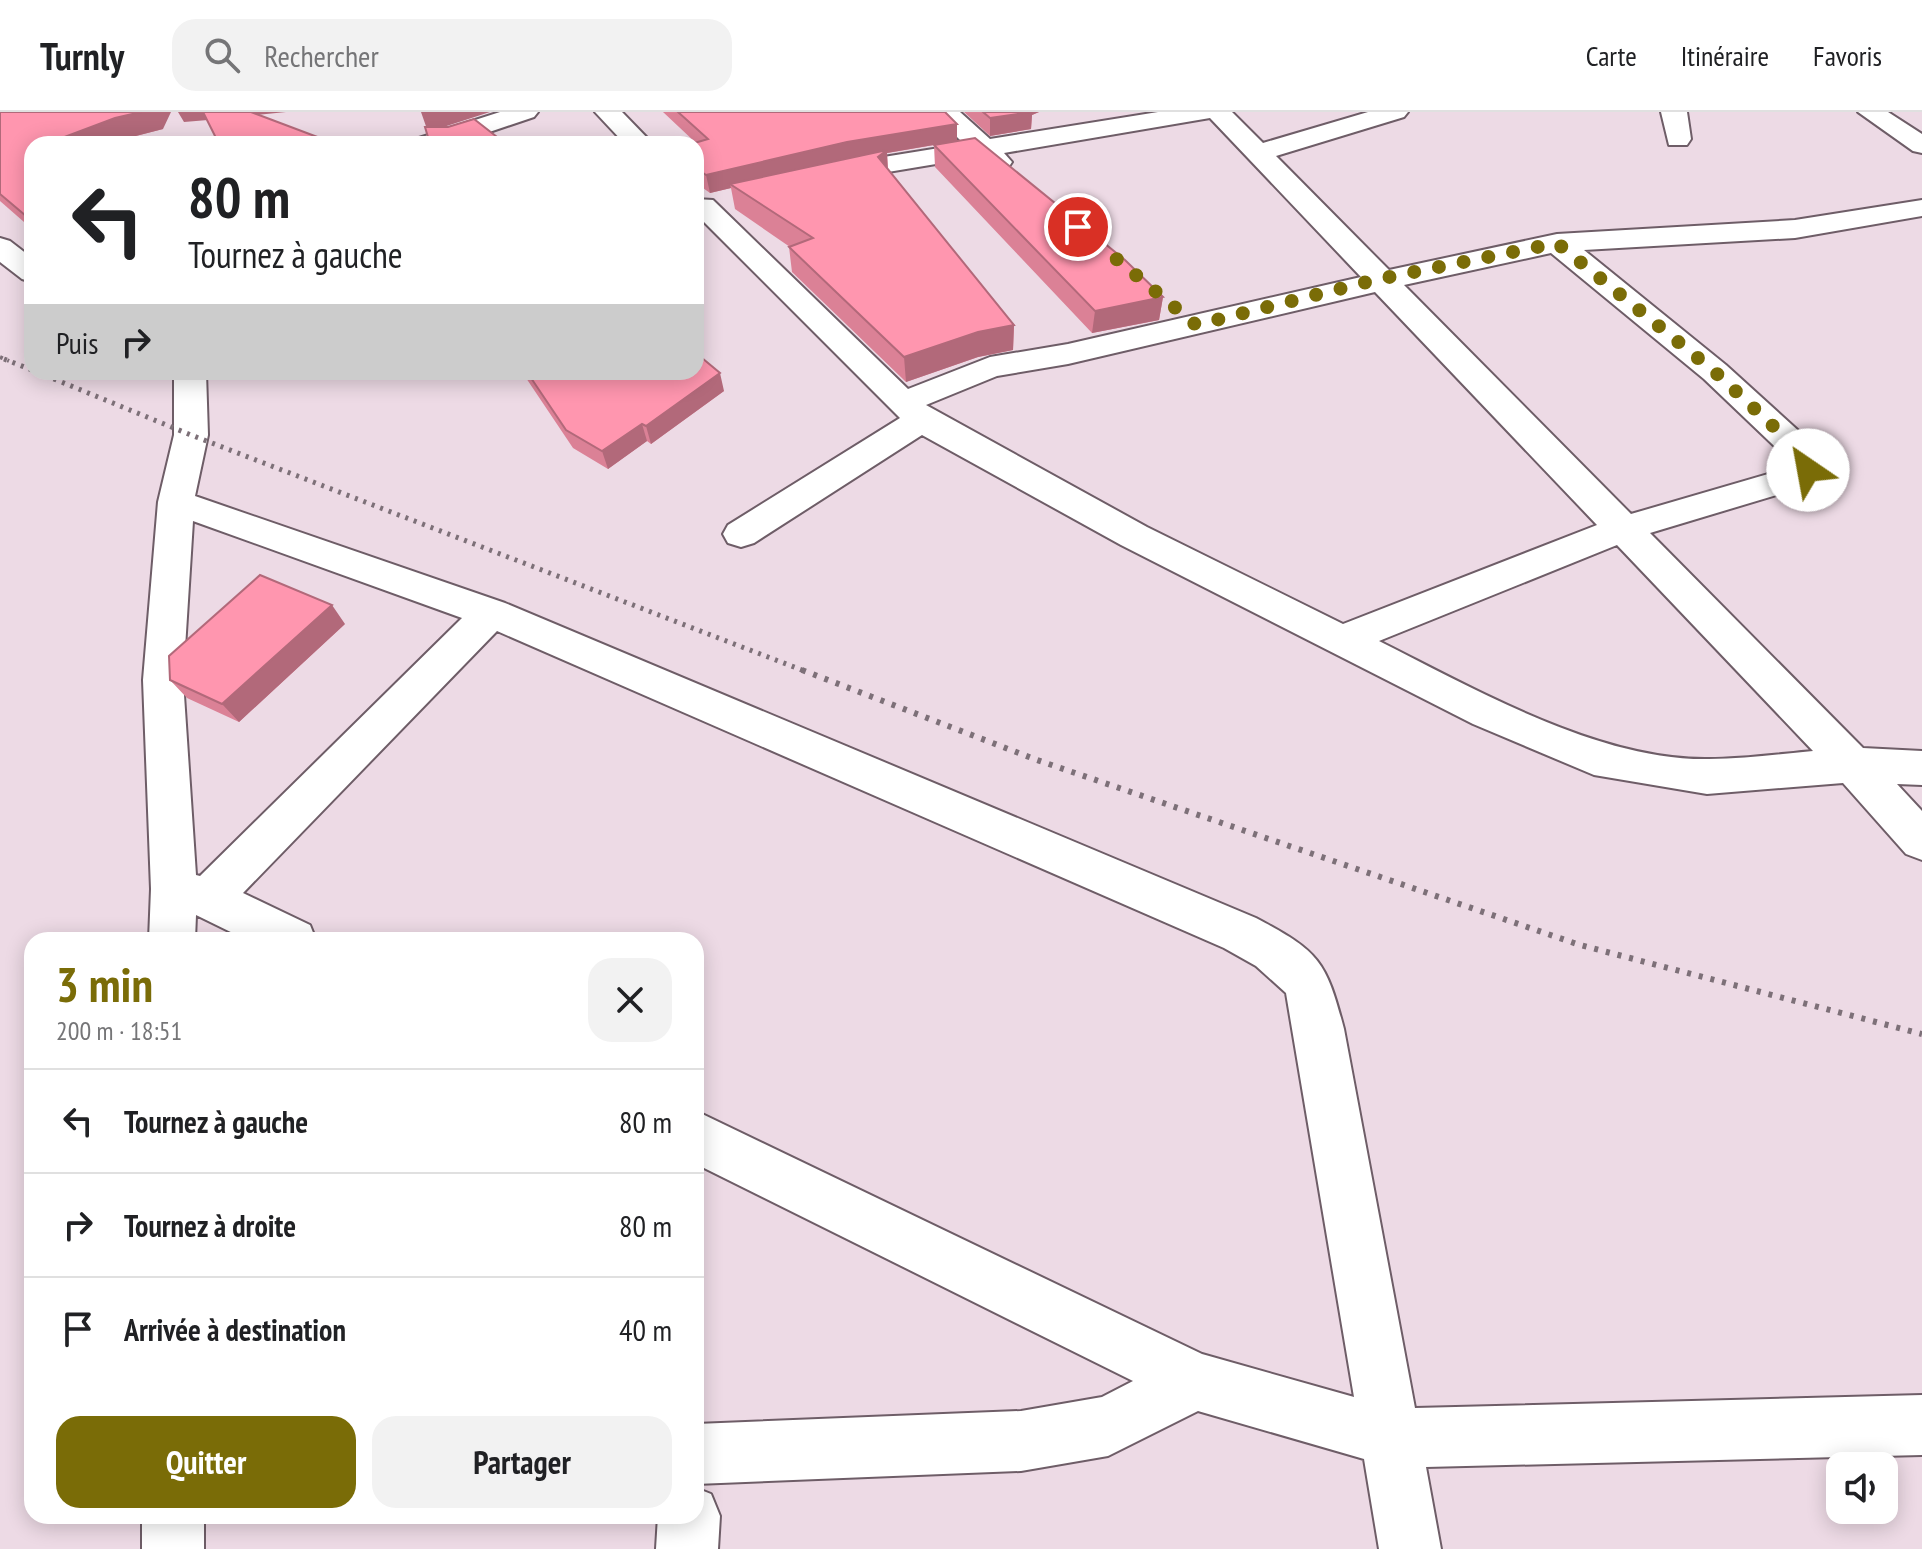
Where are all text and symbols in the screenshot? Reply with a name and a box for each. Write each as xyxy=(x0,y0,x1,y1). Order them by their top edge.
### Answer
search box xyxy=(172,19,732,91)
text: Turnly xyxy=(40,31,124,80)
icon: search xyxy=(200,33,244,77)
text: Rechercher xyxy=(264,36,379,75)
text: Carte xyxy=(1586,37,1637,74)
text: Itinéraire xyxy=(1681,37,1769,74)
text: Favoris xyxy=(1813,37,1882,74)
text: 80 m xyxy=(188,161,290,233)
icon: left xyxy=(56,168,160,272)
pin xyxy=(1044,193,1112,261)
icon: arrive xyxy=(1056,205,1100,249)
text: Tournez à gauche xyxy=(188,231,403,278)
icon: right xyxy=(114,320,158,364)
text: Puis xyxy=(56,323,98,362)
position arrow xyxy=(1766,428,1850,512)
text: 3 min xyxy=(56,953,153,1015)
button: close xyxy=(588,958,672,1042)
text: 200 m · 18:51 xyxy=(56,1014,182,1047)
icon: left xyxy=(56,1099,100,1143)
text: Tournez à gauche xyxy=(124,1102,308,1141)
text: 80 m xyxy=(619,1102,672,1141)
icon: right xyxy=(56,1203,100,1247)
text: Tournez à droite xyxy=(124,1206,296,1245)
text: 80 m xyxy=(619,1206,672,1245)
icon: arrive xyxy=(56,1307,100,1351)
text: Arrivée à destination xyxy=(124,1310,346,1349)
text: 40 m xyxy=(619,1310,672,1349)
button: Quitter xyxy=(56,1416,356,1508)
button: Partager xyxy=(372,1416,672,1508)
map controls xyxy=(1826,1452,1898,1524)
button: sound xyxy=(1826,1452,1898,1524)

